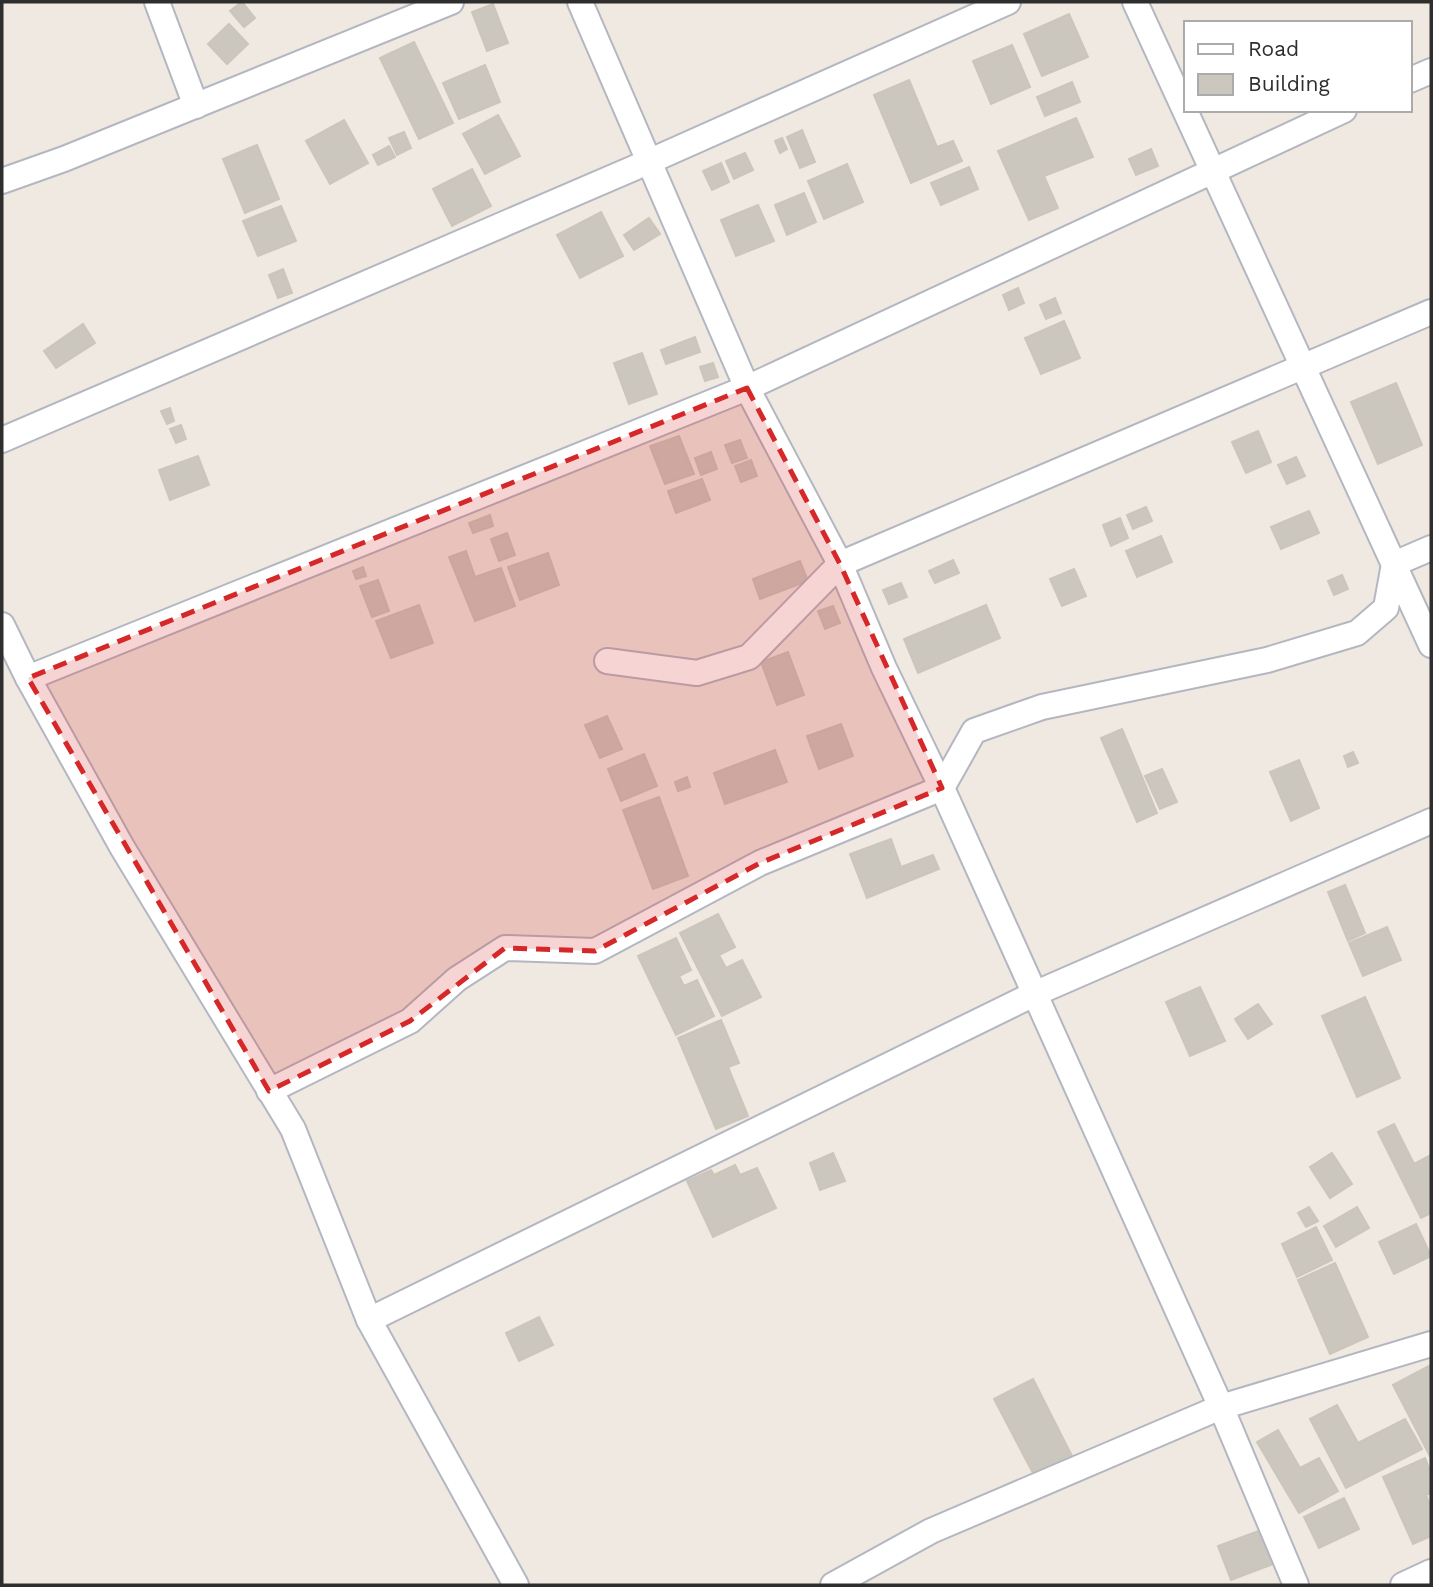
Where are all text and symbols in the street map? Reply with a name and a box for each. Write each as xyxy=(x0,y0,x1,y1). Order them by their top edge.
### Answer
legend xyxy=(1184,21,1412,112)
text: Road xyxy=(1248,36,1299,61)
text: Building xyxy=(1248,71,1330,96)

